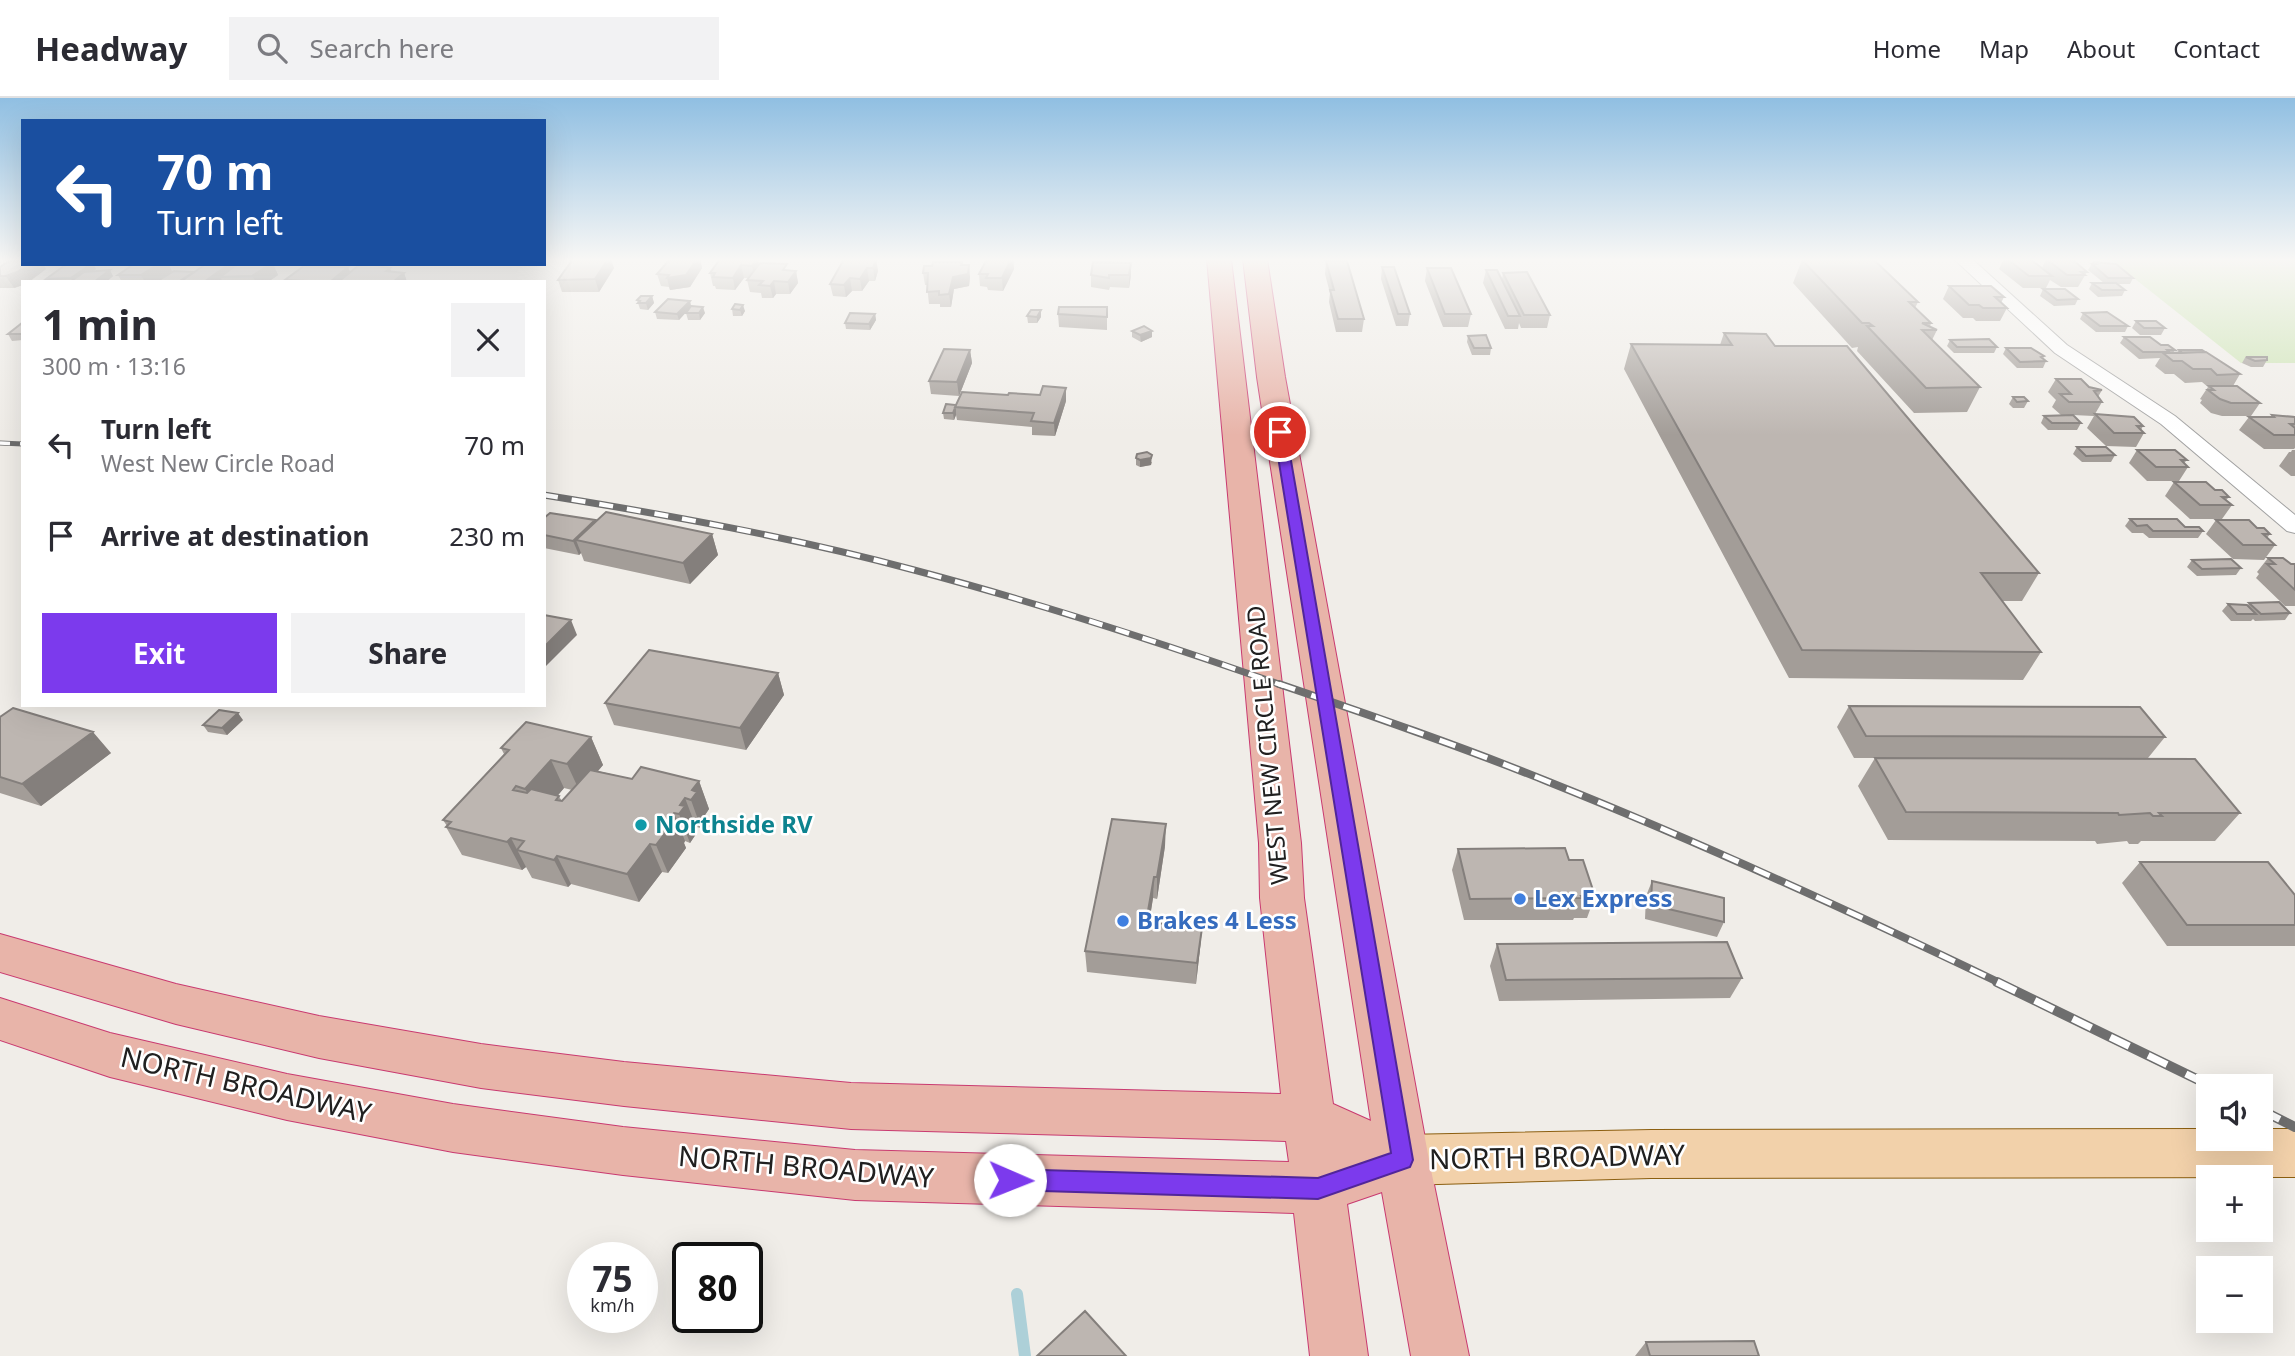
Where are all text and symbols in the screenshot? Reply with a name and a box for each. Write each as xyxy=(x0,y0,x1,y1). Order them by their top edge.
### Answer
search box xyxy=(229,17,719,80)
text: Headway xyxy=(35,26,187,71)
icon: search xyxy=(253,29,291,67)
text: Search here xyxy=(309,30,454,66)
text: Home xyxy=(1873,32,1941,65)
text: Map xyxy=(1979,32,2029,65)
text: About xyxy=(2067,32,2135,65)
text: Contact xyxy=(2173,32,2260,65)
text: 70 m xyxy=(157,138,274,204)
icon: left xyxy=(42,147,133,238)
text: Turn left xyxy=(157,201,283,244)
text: 1 min xyxy=(42,295,158,352)
button: close xyxy=(451,303,525,377)
text: 300 m · 13:16 xyxy=(42,350,186,382)
pin xyxy=(1250,402,1310,462)
text: Turn left xyxy=(101,411,212,447)
icon: arrive xyxy=(1261,413,1299,451)
icon: left xyxy=(42,426,80,464)
text: 70 m xyxy=(464,427,525,463)
text: West New Circle Road xyxy=(101,447,335,479)
icon: arrive xyxy=(42,517,80,555)
text: Arrive at destination xyxy=(101,518,370,554)
text: 230 m xyxy=(449,518,525,554)
street label: WEST NEW CIRCLE ROAD xyxy=(1238,604,1295,886)
button: Exit xyxy=(42,613,277,693)
button: Share xyxy=(291,613,525,693)
place label: Northside RV xyxy=(655,807,813,840)
marker: Northside RV xyxy=(633,817,649,833)
place label: Lex Express xyxy=(1534,881,1673,914)
marker: Lex Express xyxy=(1512,891,1528,907)
place label: Brakes 4 Less xyxy=(1137,903,1297,936)
marker: Brakes 4 Less xyxy=(1115,913,1131,929)
street label: NORTH BROADWAY xyxy=(117,1037,375,1131)
map controls xyxy=(2196,1074,2273,1333)
button: sound xyxy=(2196,1074,2273,1151)
street label: NORTH BROADWAY xyxy=(1429,1135,1686,1177)
street label: NORTH BROADWAY xyxy=(677,1136,935,1196)
position arrow xyxy=(973,1143,1047,1217)
button: + xyxy=(2196,1165,2273,1242)
speed limit sign: 80 xyxy=(672,1242,763,1333)
text: 75 xyxy=(592,1255,633,1302)
button: − xyxy=(2196,1256,2273,1333)
text: km/h xyxy=(590,1293,635,1317)

